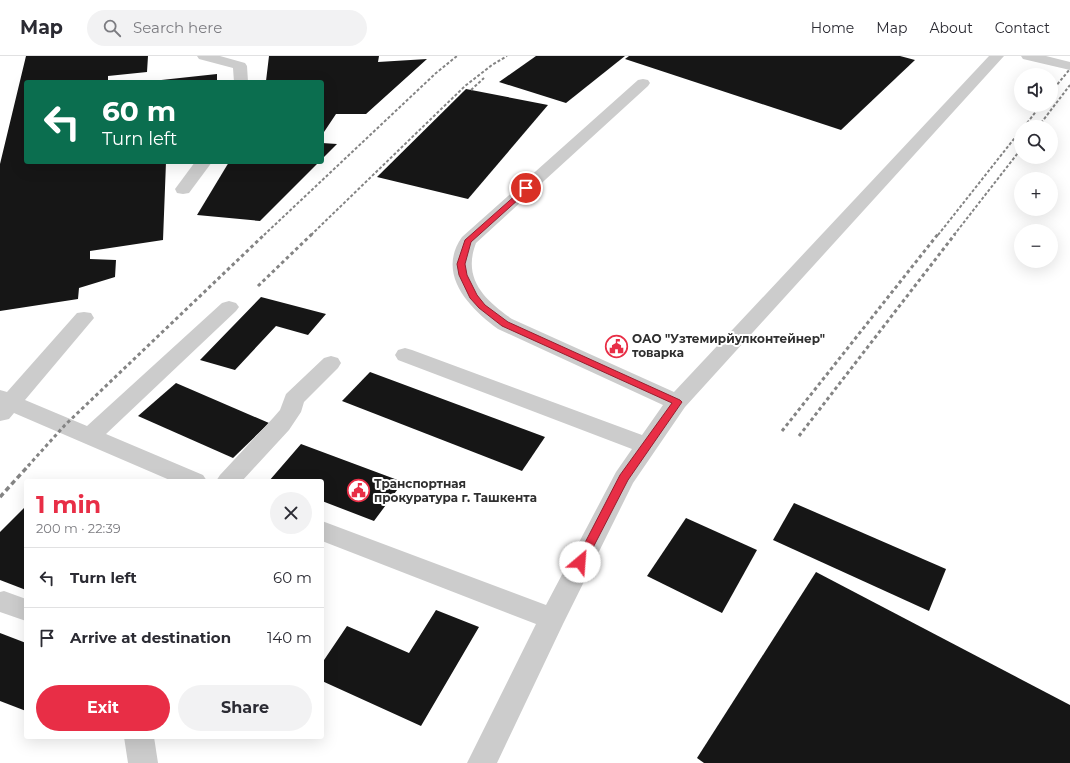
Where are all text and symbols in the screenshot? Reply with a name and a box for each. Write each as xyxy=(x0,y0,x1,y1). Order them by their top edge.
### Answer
search box xyxy=(87,10,367,46)
text: Map xyxy=(20,16,63,39)
icon: search xyxy=(101,17,123,39)
text: Search here xyxy=(133,18,222,37)
text: Home xyxy=(811,19,854,37)
text: Map xyxy=(876,19,907,37)
text: About xyxy=(929,19,973,37)
text: Contact xyxy=(995,19,1050,37)
map controls xyxy=(1014,68,1058,268)
button: sound xyxy=(1014,68,1058,112)
text: 60 m xyxy=(102,94,176,128)
icon: left xyxy=(36,96,88,148)
button: search xyxy=(1014,120,1058,164)
text: Turn left xyxy=(102,128,177,150)
pin xyxy=(509,171,543,205)
button: + xyxy=(1014,172,1058,216)
icon: arrive xyxy=(515,177,537,199)
button: − xyxy=(1014,224,1058,268)
place label: ОАО "Узтемирйулконтейнер" товарка xyxy=(632,331,825,360)
public building icon: ОАО "Узтемирйулконтейнер" товарка xyxy=(604,333,630,359)
place label: Транспортная прокуратура г. Ташкента xyxy=(374,476,537,505)
public building icon: Транспортная прокуратура г. Ташкента xyxy=(346,478,372,504)
text: 1 min xyxy=(36,490,101,519)
button: close xyxy=(270,492,312,534)
text: 200 m · 22:39 xyxy=(36,520,121,536)
position arrow xyxy=(559,541,601,583)
icon: left xyxy=(36,567,58,589)
text: Turn left xyxy=(70,568,137,587)
text: 60 m xyxy=(273,568,312,587)
icon: arrive xyxy=(36,627,58,649)
text: Arrive at destination xyxy=(70,628,231,647)
text: 140 m xyxy=(267,628,312,647)
button: Exit xyxy=(36,685,170,731)
button: Share xyxy=(178,685,312,731)

